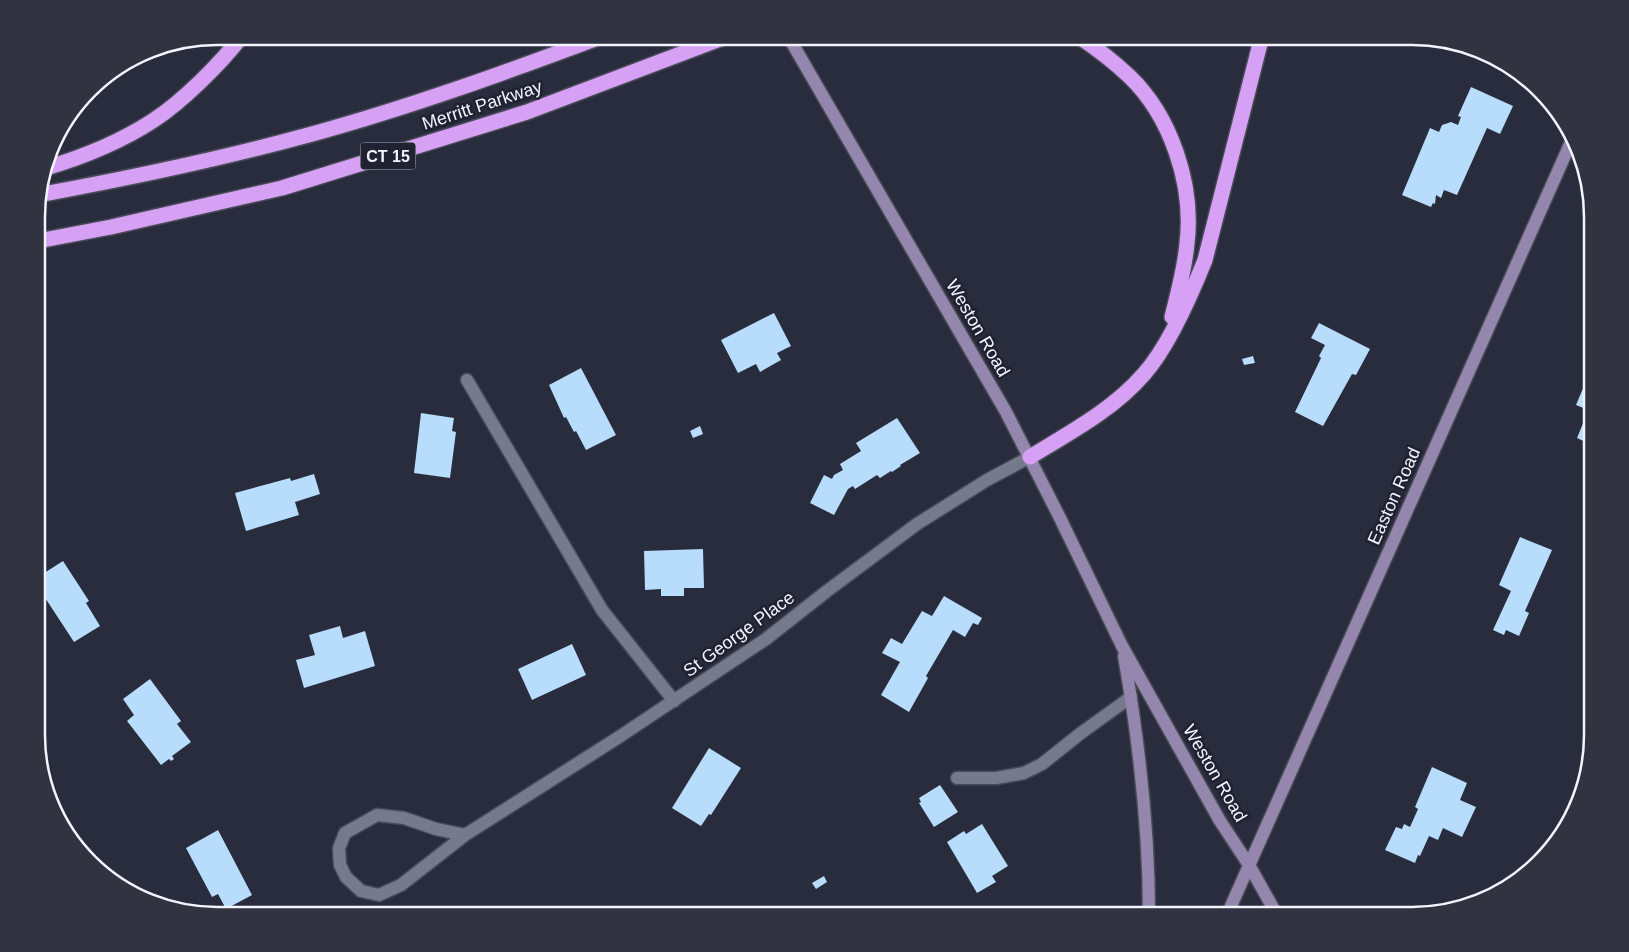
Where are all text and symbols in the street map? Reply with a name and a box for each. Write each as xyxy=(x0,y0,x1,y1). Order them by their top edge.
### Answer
street label: Merritt Parkway xyxy=(419,76,545,134)
road number: CT 15 xyxy=(360,142,416,170)
street label: Weston Road xyxy=(942,276,1014,380)
street label: Easton Road xyxy=(1364,444,1424,548)
street label: St George Place xyxy=(680,587,798,681)
street label: Weston Road xyxy=(1179,721,1251,825)

